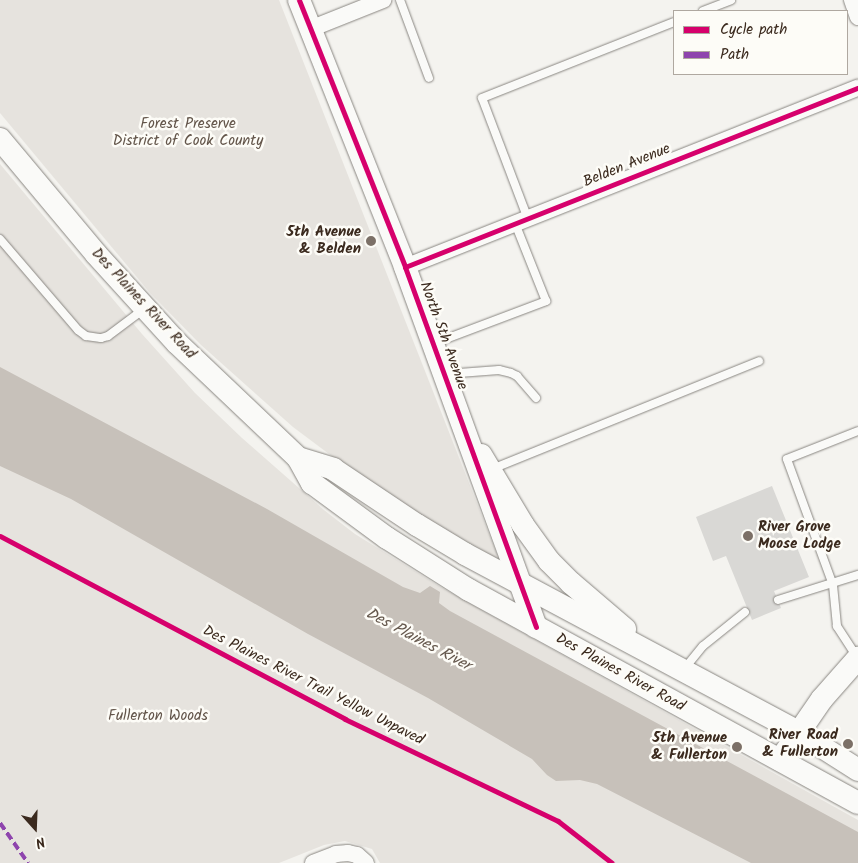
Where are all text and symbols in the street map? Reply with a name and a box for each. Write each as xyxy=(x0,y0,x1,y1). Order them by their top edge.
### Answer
legend xyxy=(673,10,848,75)
text: Cycle path xyxy=(720,18,787,42)
text: Path xyxy=(720,43,749,67)
park label: Forest Preserve District of Cook County xyxy=(113,115,263,150)
street label: Belden Avenue xyxy=(581,140,673,192)
place label: 5th Avenue & Belden xyxy=(286,223,361,258)
marker: 5th Avenue & Belden xyxy=(365,235,377,247)
street label: Des Plaines River Road xyxy=(87,245,199,363)
street label: North 5th Avenue xyxy=(415,279,471,393)
place label: River Grove Moose Lodge xyxy=(758,518,841,553)
marker: River Grove Moose Lodge xyxy=(742,530,754,542)
water label: Des Plaines River xyxy=(362,604,474,676)
street label: Des Plaines River Trail Yellow Unpaved xyxy=(200,622,426,750)
street label: Des Plaines River Road xyxy=(552,630,688,716)
park label: Fullerton Woods xyxy=(108,708,208,726)
place label: River Road & Fullerton xyxy=(762,726,838,761)
place label: 5th Avenue & Fullerton xyxy=(651,729,727,764)
marker: River Road & Fullerton xyxy=(842,738,854,750)
marker: 5th Avenue & Fullerton xyxy=(731,741,743,753)
north arrow xyxy=(10,803,60,853)
text: N xyxy=(32,830,48,854)

